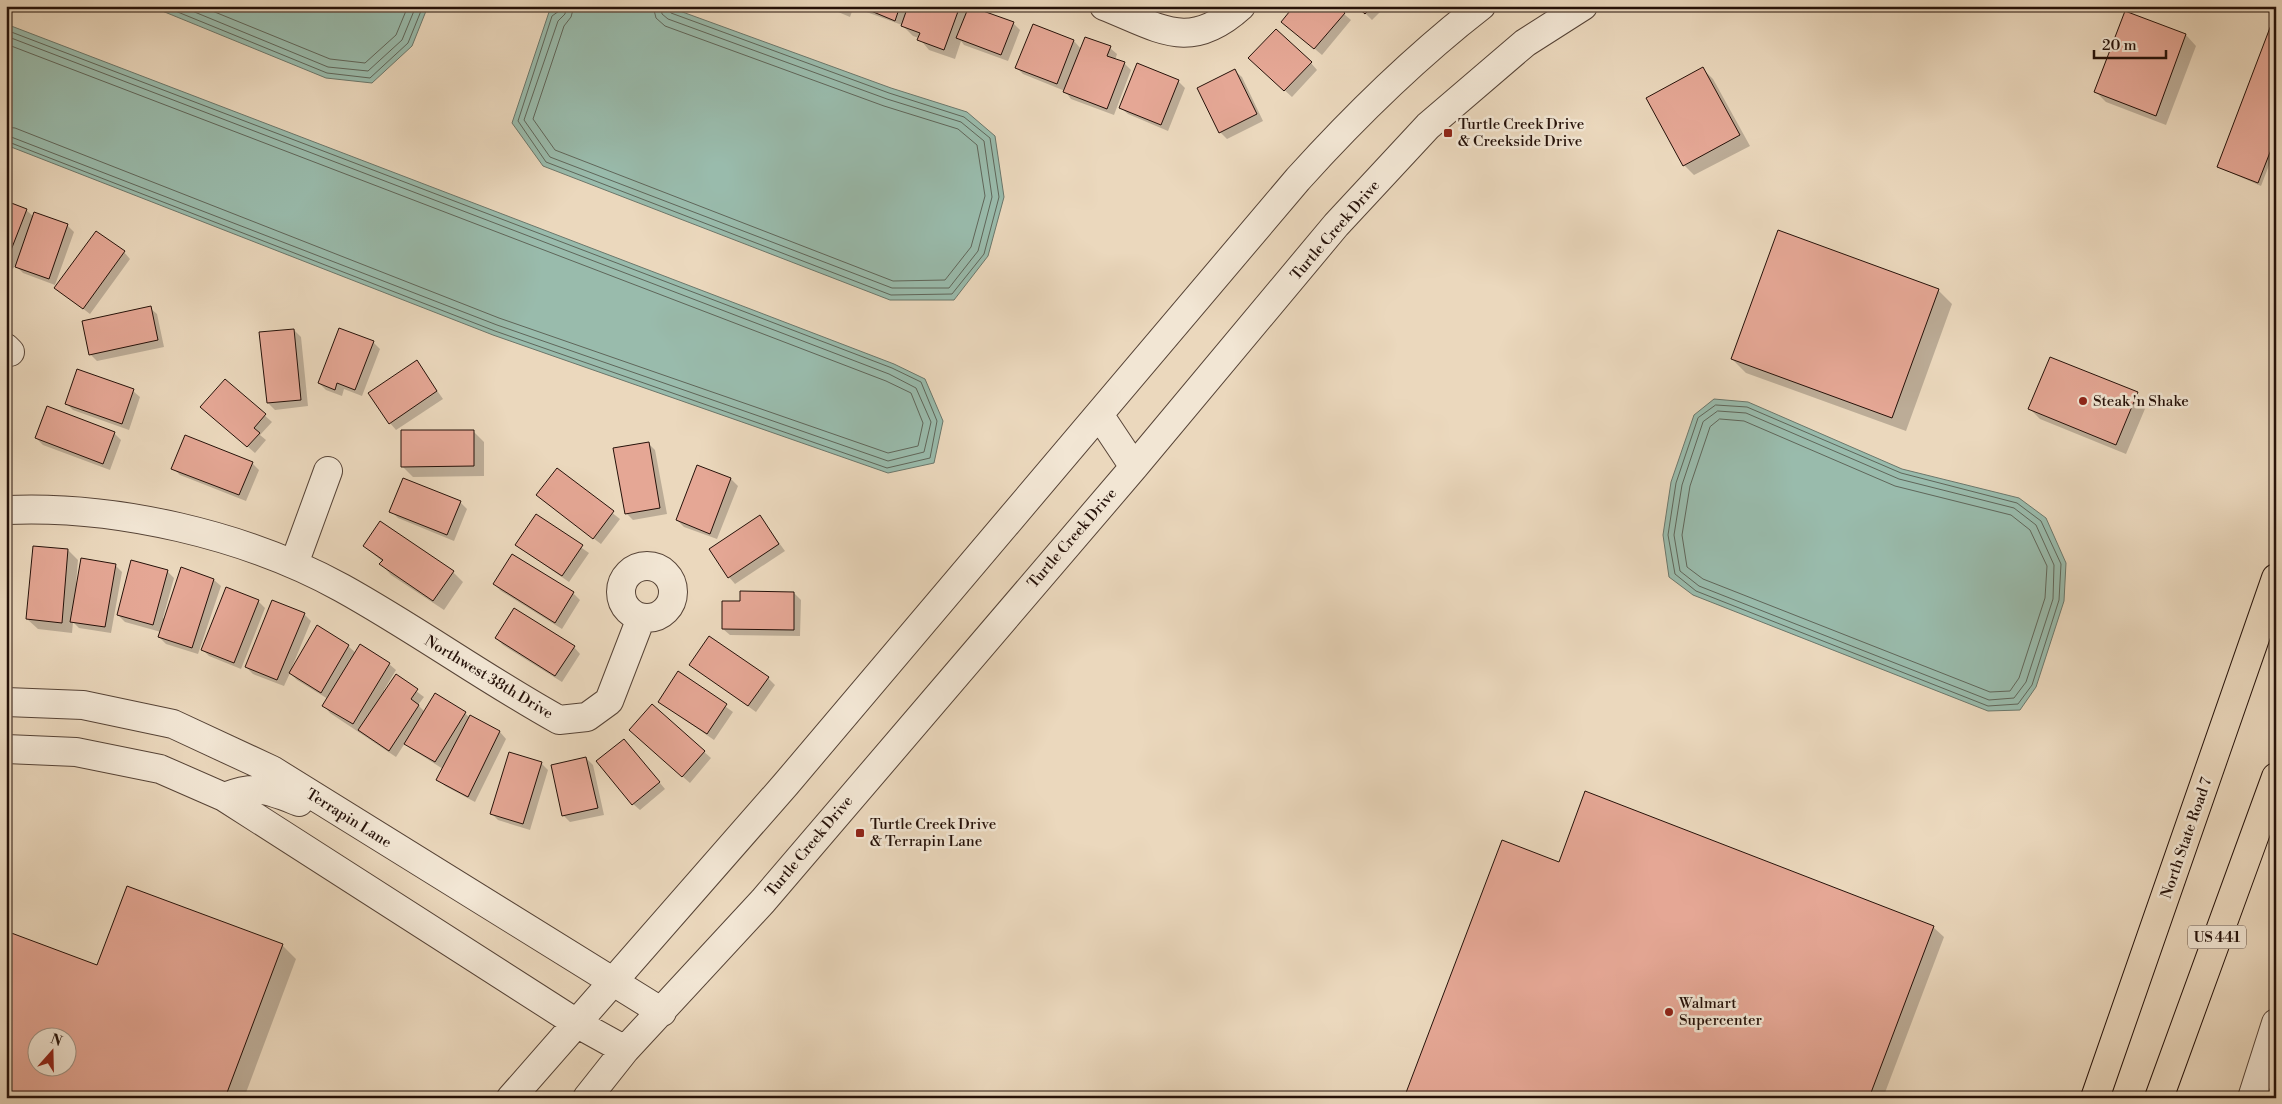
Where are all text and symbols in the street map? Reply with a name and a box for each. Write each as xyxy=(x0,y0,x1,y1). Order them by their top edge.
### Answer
scale bar xyxy=(2094,28,2167,60)
text: 20 m xyxy=(2102,36,2137,55)
place label: Turtle Creek Drive & Creekside Drive xyxy=(1458,115,1584,151)
marker: Turtle Creek Drive & Creekside Drive xyxy=(1442,127,1454,139)
street label: Turtle Creek Drive xyxy=(1287,176,1384,284)
place label: Steak 'n Shake xyxy=(2093,392,2189,411)
marker: Steak 'n Shake xyxy=(2077,395,2089,407)
street label: Turtle Creek Drive xyxy=(1024,484,1121,592)
street label: Northwest 38th Drive xyxy=(421,631,557,723)
street label: North State Road 7 xyxy=(2157,775,2216,901)
street label: Terrapin Lane xyxy=(302,785,395,852)
street label: Turtle Creek Drive xyxy=(762,792,857,901)
place label: Turtle Creek Drive & Terrapin Lane xyxy=(870,815,996,851)
marker: Turtle Creek Drive & Terrapin Lane xyxy=(854,827,866,839)
road number: US 441 xyxy=(2188,926,2246,949)
place label: Walmart Supercenter xyxy=(1678,994,1763,1030)
marker: Walmart Supercenter xyxy=(1663,1006,1675,1018)
north arrow xyxy=(28,1026,78,1076)
text: N xyxy=(48,1030,64,1051)

